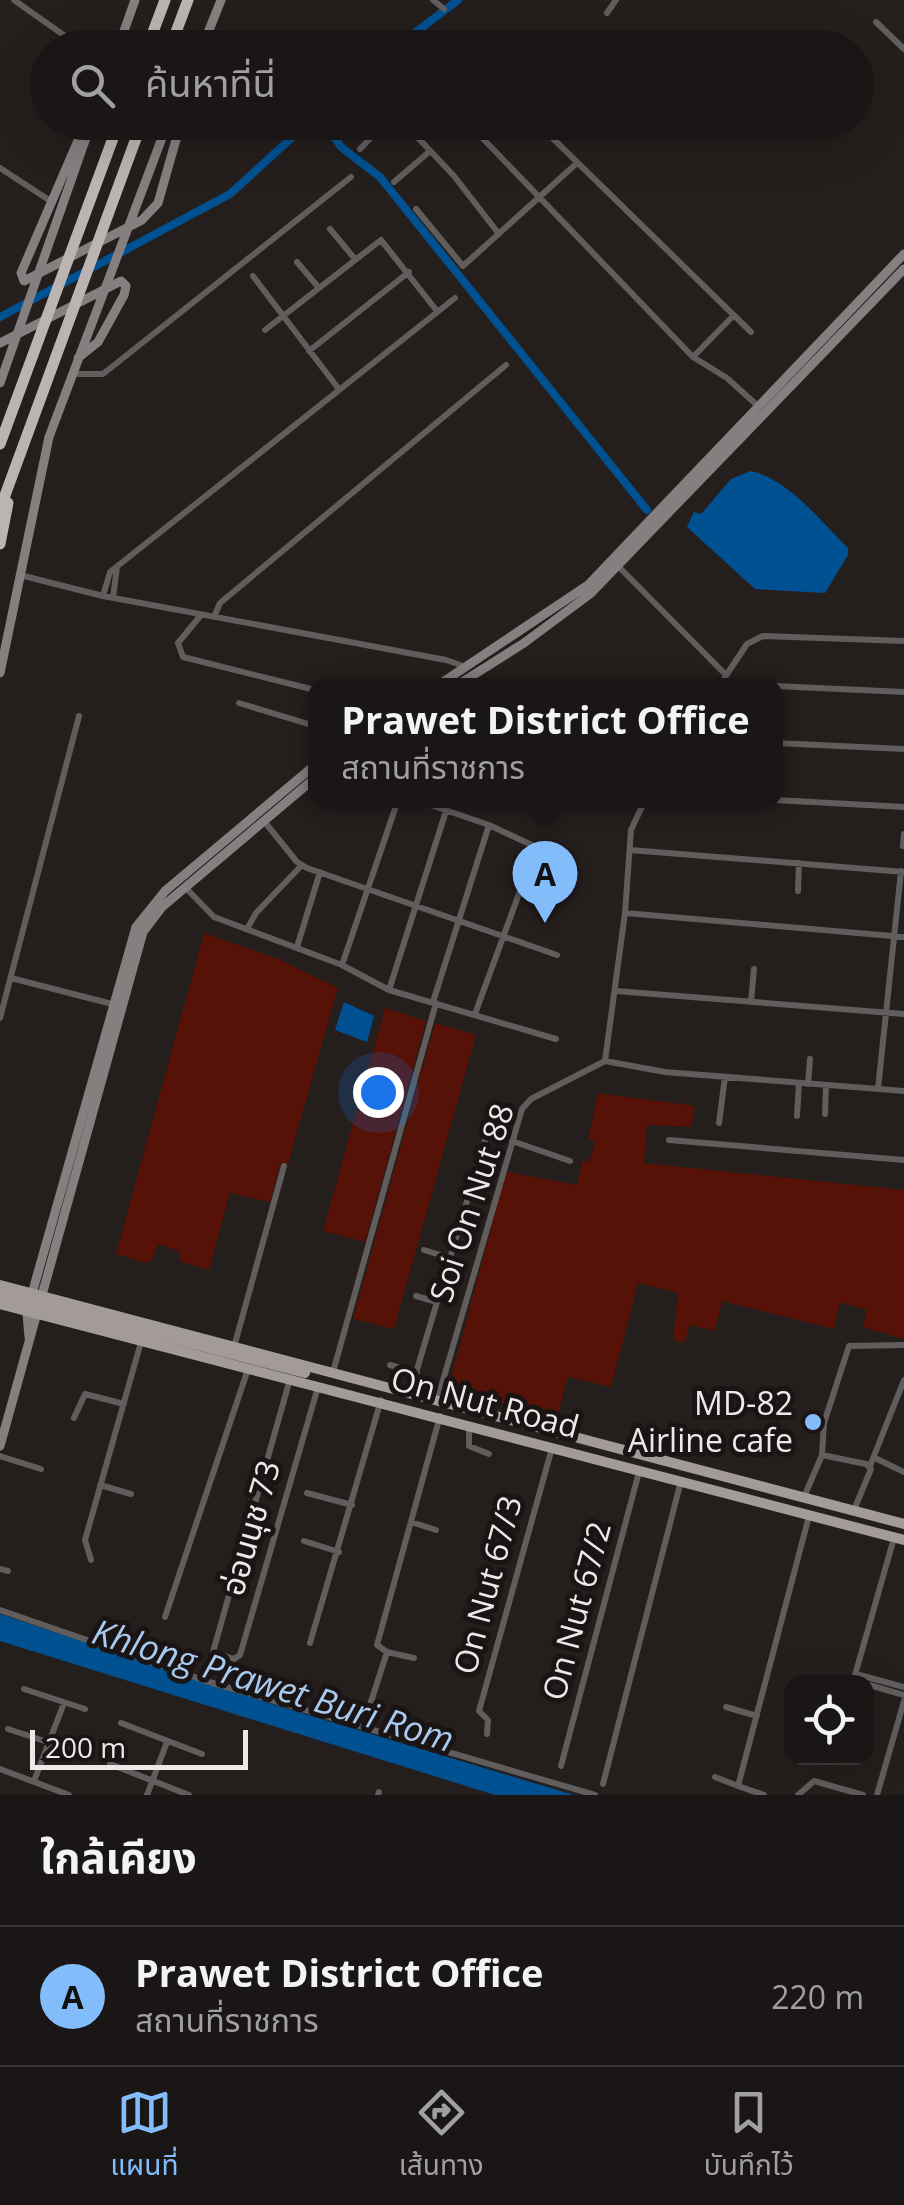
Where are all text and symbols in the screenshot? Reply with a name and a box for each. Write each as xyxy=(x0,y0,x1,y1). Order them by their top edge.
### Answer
search box xyxy=(30,30,874,140)
text: ค้นหาที่นี่ xyxy=(145,56,276,108)
icon: search xyxy=(65,58,120,113)
popup xyxy=(308,678,783,808)
text: Prawet District Office xyxy=(341,693,750,745)
text: สถานที่ราชการ xyxy=(341,745,525,788)
pin: A xyxy=(512,840,578,923)
your location xyxy=(353,1067,404,1118)
street label: Soi On Nut 88 xyxy=(418,1098,523,1307)
street label: On Nut Road xyxy=(387,1356,584,1447)
place label: MD-82 Airline cafe xyxy=(628,1381,793,1461)
marker: MD-82 Airline cafe xyxy=(802,1411,824,1433)
street label: อ่อนนุช 73 xyxy=(210,1455,289,1600)
street label: On Nut 67/3 xyxy=(442,1491,531,1679)
street label: On Nut 67/2 xyxy=(531,1517,620,1705)
water label: Khlong Prawet Buri Rom xyxy=(87,1607,460,1762)
map controls xyxy=(784,1675,874,1765)
button: locate xyxy=(784,1675,874,1765)
scale bar xyxy=(30,1725,248,1770)
text: 200 m xyxy=(45,1728,126,1766)
text: ใกล้เคียง xyxy=(40,1828,197,1885)
text: Prawet District Office xyxy=(135,1946,544,1998)
text: A xyxy=(61,1975,84,2018)
text: 220 m xyxy=(771,1975,864,2018)
text: สถานที่ราชการ xyxy=(135,1998,319,2041)
tab: แผนที่ xyxy=(110,2085,178,2188)
tab: เส้นทาง xyxy=(399,2085,483,2188)
tab: บันทึกไว้ xyxy=(704,2085,794,2188)

